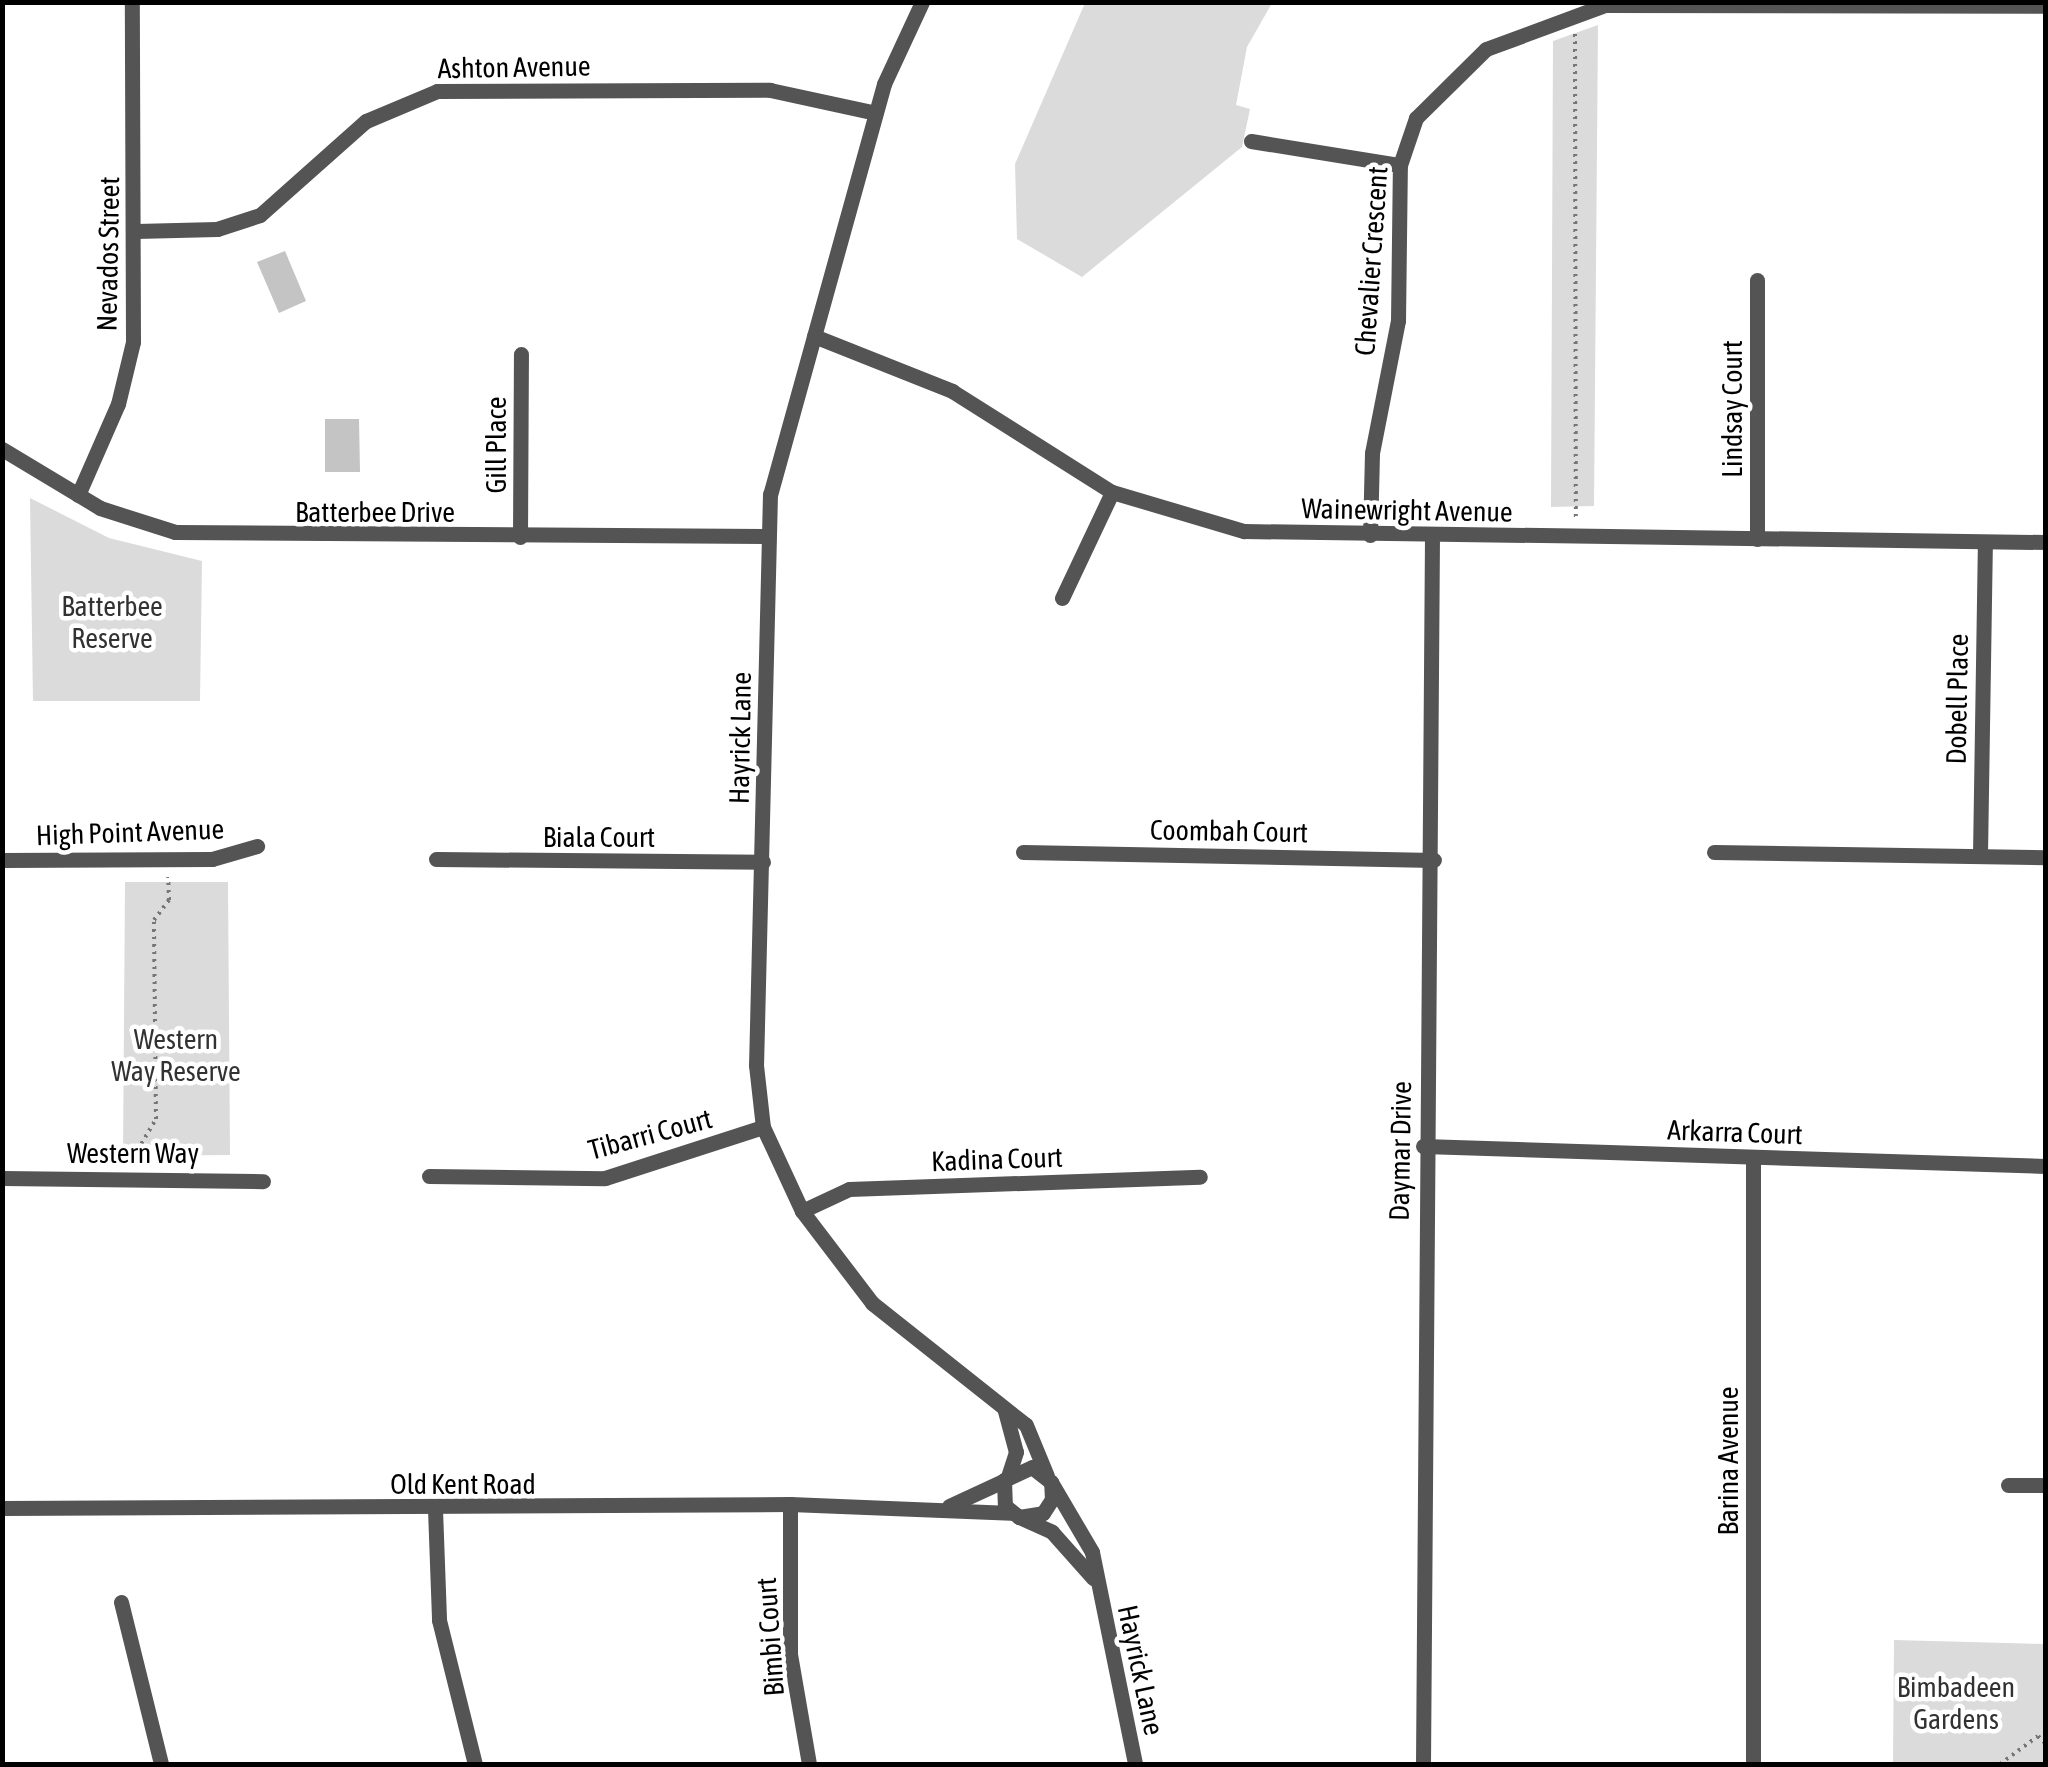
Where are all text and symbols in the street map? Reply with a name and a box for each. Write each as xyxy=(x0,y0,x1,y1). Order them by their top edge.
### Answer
street label: Ashton Avenue xyxy=(437,49,591,85)
street label: Chevalier Crescent xyxy=(1348,165,1394,357)
street label: Nevados Street xyxy=(90,176,126,332)
street label: Lindsay Court xyxy=(1715,340,1749,478)
street label: Gill Place xyxy=(479,396,513,494)
street label: Wainewright Avenue xyxy=(1301,491,1513,529)
street label: Batterbee Drive xyxy=(295,495,455,529)
park label: Batterbee Reserve xyxy=(61,589,163,655)
street label: Dobell Place xyxy=(1939,633,1975,765)
street label: Hayrick Lane xyxy=(722,672,758,804)
street label: High Point Avenue xyxy=(35,812,225,852)
street label: Coombah Court xyxy=(1150,813,1308,849)
street label: Biala Court xyxy=(543,820,655,854)
park label: Western Way Reserve xyxy=(111,1022,241,1088)
street label: Daymar Drive xyxy=(1382,1081,1418,1221)
street label: Tibarri Court xyxy=(585,1101,715,1167)
street label: Arkarra Court xyxy=(1667,1113,1803,1151)
street label: Western Way xyxy=(67,1136,199,1170)
street label: Kadina Court xyxy=(931,1140,1063,1178)
street label: Barina Avenue xyxy=(1711,1387,1745,1535)
street label: Old Kent Road xyxy=(390,1467,536,1501)
street label: Bimbi Court xyxy=(749,1577,791,1697)
street label: Hayrick Lane xyxy=(1111,1602,1171,1738)
park label: Bimbadeen Gardens xyxy=(1897,1670,2015,1736)

